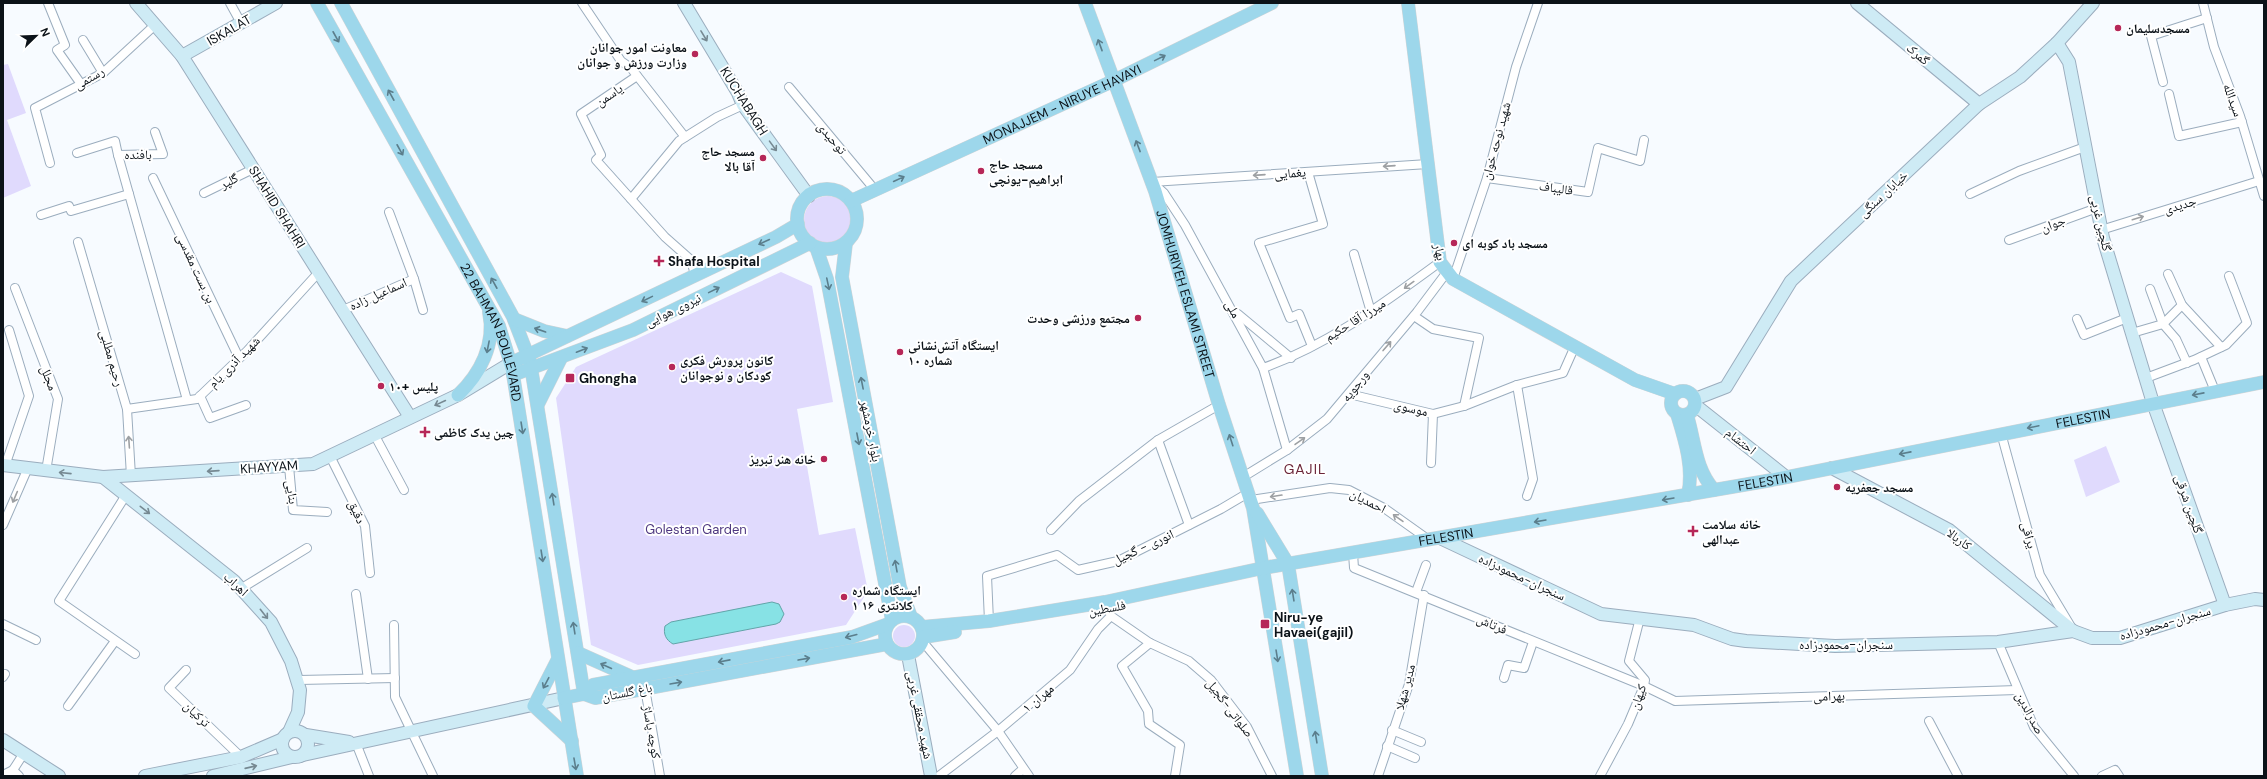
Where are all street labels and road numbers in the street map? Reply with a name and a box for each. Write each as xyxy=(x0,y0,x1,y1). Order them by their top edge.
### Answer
street label: ISKALAT xyxy=(204,10,254,50)
street label: گمرک xyxy=(1903,39,1934,69)
street label: MONAJJEM - NIRUYE HAVAYI xyxy=(980,60,1144,148)
street label: رستمی xyxy=(71,62,107,94)
street label: KUCHABAGH xyxy=(716,64,772,138)
street label: یاسمن xyxy=(592,80,626,110)
street label: سیدالله xyxy=(2219,81,2247,119)
street label: شهید نوحه خوان xyxy=(1477,100,1515,182)
street label: توحیدی xyxy=(813,118,851,158)
street label: بافنده xyxy=(124,146,152,163)
street label: SHAHID SHAHRI xyxy=(245,163,309,251)
street label: یغمایی xyxy=(1274,163,1306,183)
street label: خیابان سنگی xyxy=(1855,167,1911,221)
street label: گلپر xyxy=(216,169,242,193)
street label: قالیباف xyxy=(1538,177,1574,199)
street label: جدیدی xyxy=(2162,192,2198,218)
street label: گلچین غربی xyxy=(2086,193,2116,253)
street label: JOMHURIYEH ESLAMI STREET xyxy=(1153,208,1219,380)
street label: جوان xyxy=(2038,212,2068,236)
street label: بن بست مقدسی xyxy=(172,230,220,306)
street label: بهار xyxy=(1430,241,1450,262)
street label: 22 BAHMAN BOULEVARD xyxy=(457,260,526,403)
street label: اسماعیل زاده xyxy=(346,274,410,314)
street label: نیروی هوایی xyxy=(642,289,704,331)
street label: میرزا آقا حکیم xyxy=(1321,295,1389,345)
street label: ملی xyxy=(1221,297,1245,321)
street label: رحیم مطلبی xyxy=(96,328,128,388)
street label: شهید آذری یام xyxy=(204,332,264,392)
street label: مجلل xyxy=(37,363,62,393)
street label: ورجویه xyxy=(1337,367,1373,405)
street label: موسوی xyxy=(1392,396,1430,420)
street label: بلوار خرمشهر xyxy=(856,398,885,463)
street label: FELESTIN xyxy=(2054,404,2112,432)
street label: احتشام xyxy=(1722,424,1760,458)
street label: KHAYYAM xyxy=(240,457,298,477)
street label: FELESTIN xyxy=(1736,468,1794,494)
street label: گلچین شرقی xyxy=(2171,472,2207,536)
street label: بنایی xyxy=(282,479,302,505)
street label: احمدیان xyxy=(1347,485,1389,517)
street label: دقیق xyxy=(344,498,370,526)
street label: یراقی xyxy=(2017,520,2041,550)
street label: FELESTIN xyxy=(1417,523,1475,549)
street label: کاربالا xyxy=(1943,524,1975,554)
street label: انوری - گجیل xyxy=(1109,525,1177,569)
street label: سنجران-محمودزاده xyxy=(1476,549,1568,605)
street label: اهراب xyxy=(220,568,252,600)
street label: فلسطین xyxy=(1087,596,1127,620)
street label: سنجران-محمودزاده xyxy=(2117,602,2213,644)
street label: فرتاش xyxy=(1474,610,1510,638)
street label: سنجران-محمودزاده xyxy=(1799,636,1893,653)
street label: مدیر شهلا xyxy=(1391,662,1419,712)
street label: شهید محققی غربی xyxy=(903,670,937,760)
street label: صلواتی-گجیل xyxy=(1202,675,1258,741)
street label: باغ گلستان xyxy=(600,679,654,706)
street label: مهران ۱ xyxy=(1019,680,1057,716)
street label: کیهان xyxy=(1626,681,1650,712)
street label: بهرامی xyxy=(1813,687,1845,705)
street label: صدرالدین xyxy=(2012,689,2048,737)
street label: ترکیان xyxy=(180,697,214,731)
street label: کوچه پاساژ xyxy=(639,703,665,761)

